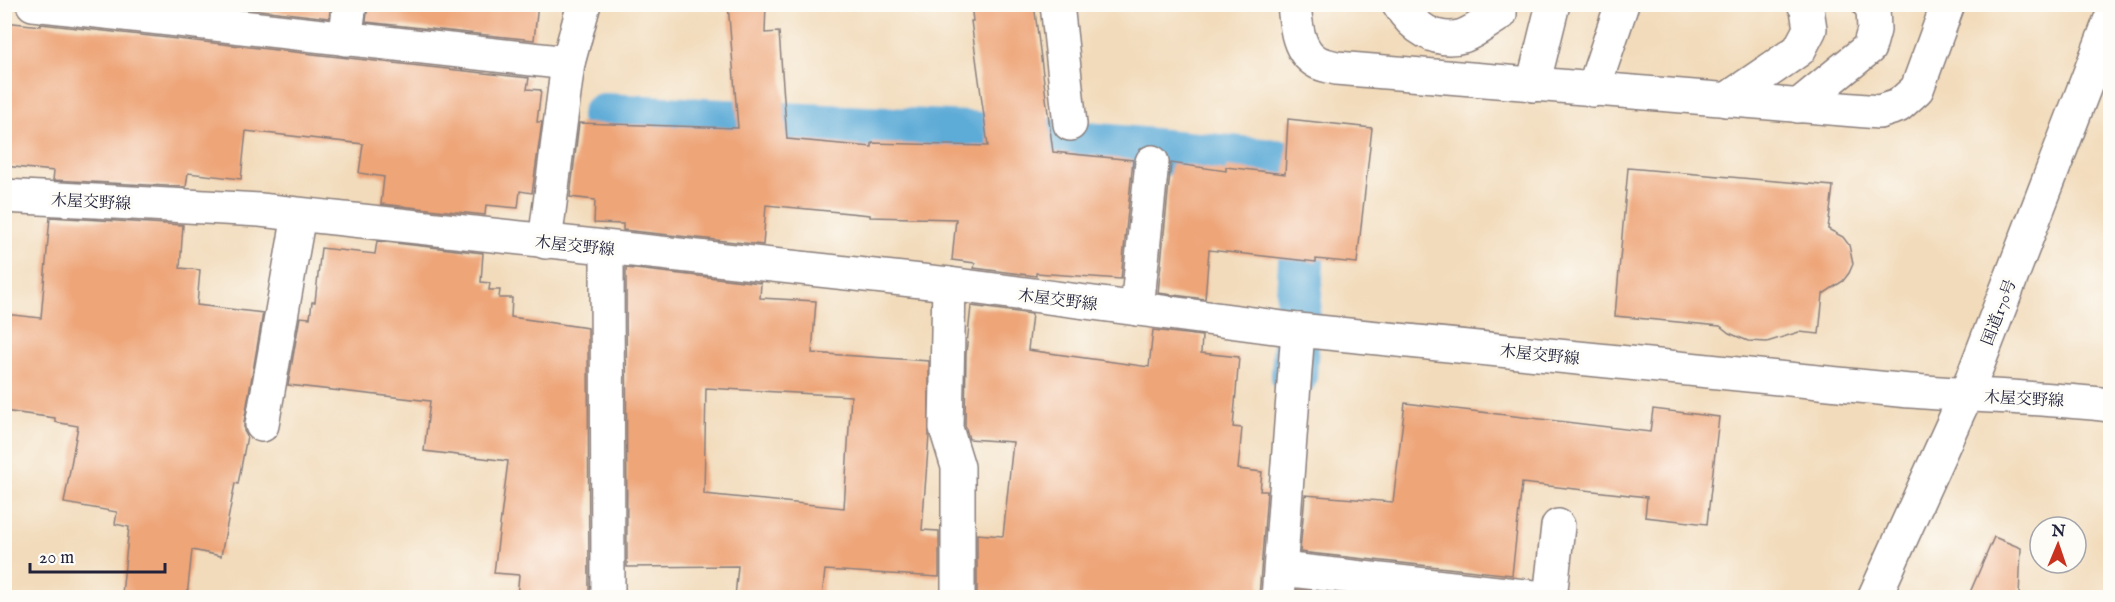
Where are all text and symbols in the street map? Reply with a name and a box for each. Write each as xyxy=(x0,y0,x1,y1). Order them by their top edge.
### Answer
street label: 木屋交野線 xyxy=(50,191,131,215)
street label: 木屋交野線 xyxy=(534,233,616,261)
street label: 国道170号 xyxy=(1978,277,2022,349)
street label: 木屋交野線 xyxy=(1017,286,1099,316)
street label: 木屋交野線 xyxy=(1499,342,1581,370)
street label: 木屋交野線 xyxy=(1983,388,2064,412)
north arrow xyxy=(2028,515,2088,575)
text: N xyxy=(2050,522,2066,542)
scale bar xyxy=(30,536,165,574)
text: 20 m xyxy=(39,547,74,570)

